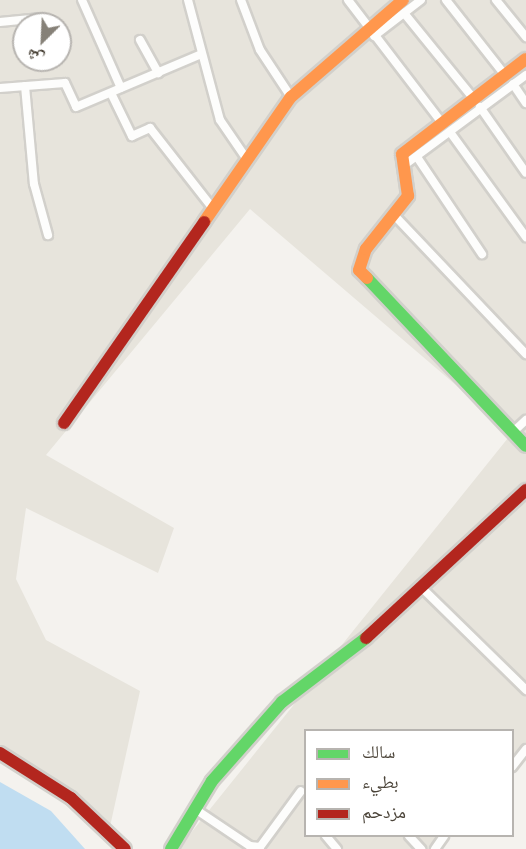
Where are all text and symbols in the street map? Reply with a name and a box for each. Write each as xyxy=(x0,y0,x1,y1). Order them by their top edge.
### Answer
north arrow xyxy=(12,12,72,72)
text: ش xyxy=(23,43,48,71)
legend xyxy=(304,729,514,837)
text: سالك xyxy=(362,739,395,765)
text: بطيء xyxy=(362,769,399,795)
text: مزدحم xyxy=(362,799,406,825)

